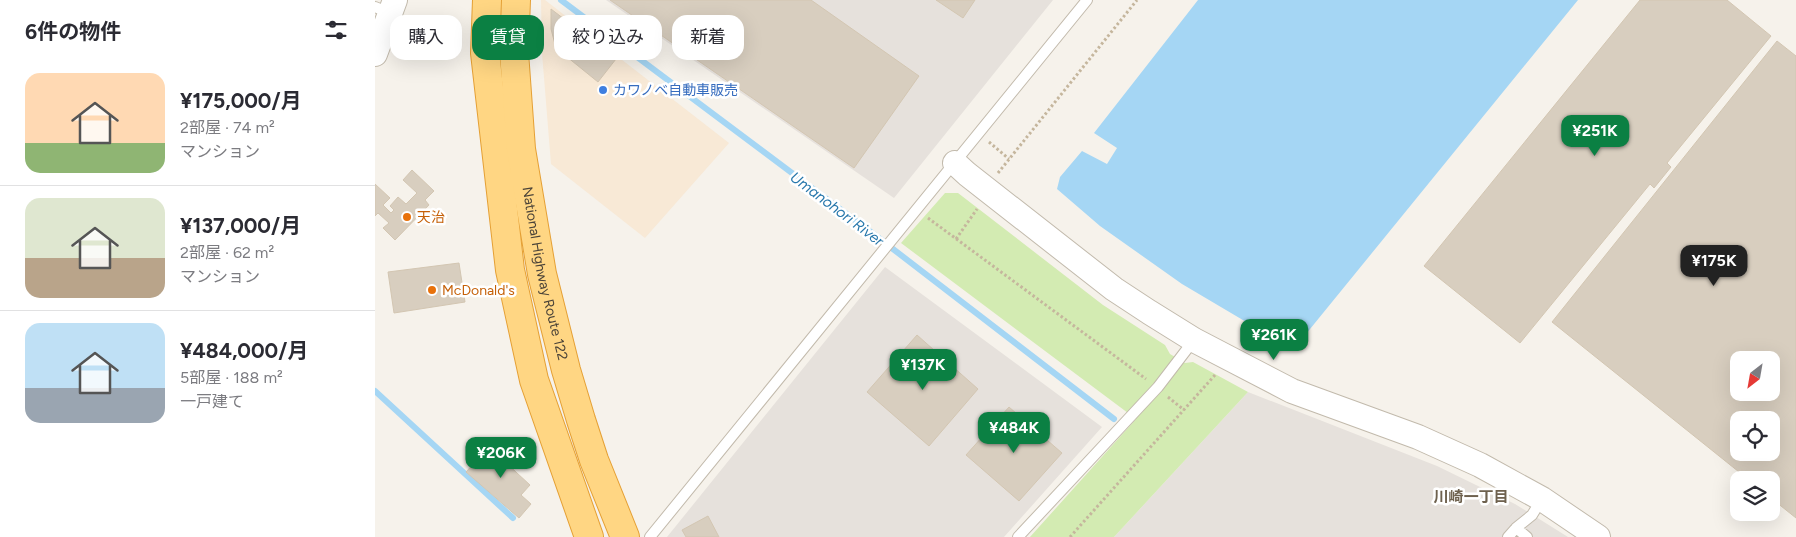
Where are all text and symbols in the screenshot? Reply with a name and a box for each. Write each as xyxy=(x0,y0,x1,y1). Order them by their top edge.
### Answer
chip: 購入 xyxy=(390,15,462,60)
chip: 賃貸 xyxy=(472,15,544,60)
chip: 絞り込み xyxy=(554,15,662,60)
chip: 新着 xyxy=(672,15,744,60)
icon: filters xyxy=(322,16,350,44)
text: 6件の物件 xyxy=(25,19,121,44)
place label: カワノベ自動車販売 xyxy=(613,82,738,99)
marker: カワノベ自動車販売 xyxy=(597,84,609,96)
text: ¥175,000/月 xyxy=(180,88,302,113)
icon: home xyxy=(65,93,125,153)
pin: ¥251K xyxy=(1560,114,1630,157)
text: 2部屋 · 74 m² xyxy=(180,118,275,137)
text: ¥251K xyxy=(1572,121,1618,140)
text: マンション xyxy=(180,142,260,161)
water label: Umanohori River xyxy=(787,168,888,251)
street label: National Highway Route 122 xyxy=(519,185,572,362)
place label: 天治 xyxy=(417,209,445,226)
marker: 天治 xyxy=(401,211,413,223)
text: ¥137,000/月 xyxy=(180,213,301,238)
icon: home xyxy=(65,218,125,278)
text: 2部屋 · 62 m² xyxy=(180,243,274,262)
pin: ¥175K xyxy=(1679,244,1749,287)
text: ¥175K xyxy=(1691,251,1737,270)
text: マンション xyxy=(180,267,260,286)
place label: McDonald's xyxy=(442,282,515,299)
marker: McDonald's xyxy=(426,284,438,296)
pin: ¥261K xyxy=(1239,318,1309,361)
text: ¥261K xyxy=(1251,325,1297,344)
text: ¥484,000/月 xyxy=(180,338,308,363)
icon: home xyxy=(65,343,125,403)
pin: ¥137K xyxy=(888,348,958,391)
north arrow xyxy=(1730,351,1780,401)
map controls xyxy=(1730,351,1780,521)
text: ¥137K xyxy=(901,355,945,374)
text: 5部屋 · 188 m² xyxy=(180,368,283,387)
text: 一戸建て xyxy=(180,392,244,411)
button: locate xyxy=(1730,411,1780,461)
pin: ¥484K xyxy=(979,412,1049,454)
text: ¥484K xyxy=(989,418,1039,437)
pin: ¥206K xyxy=(466,436,536,479)
text: ¥206K xyxy=(476,443,526,462)
button: layers xyxy=(1730,471,1780,521)
district label: 川崎一丁目 xyxy=(1433,488,1509,506)

